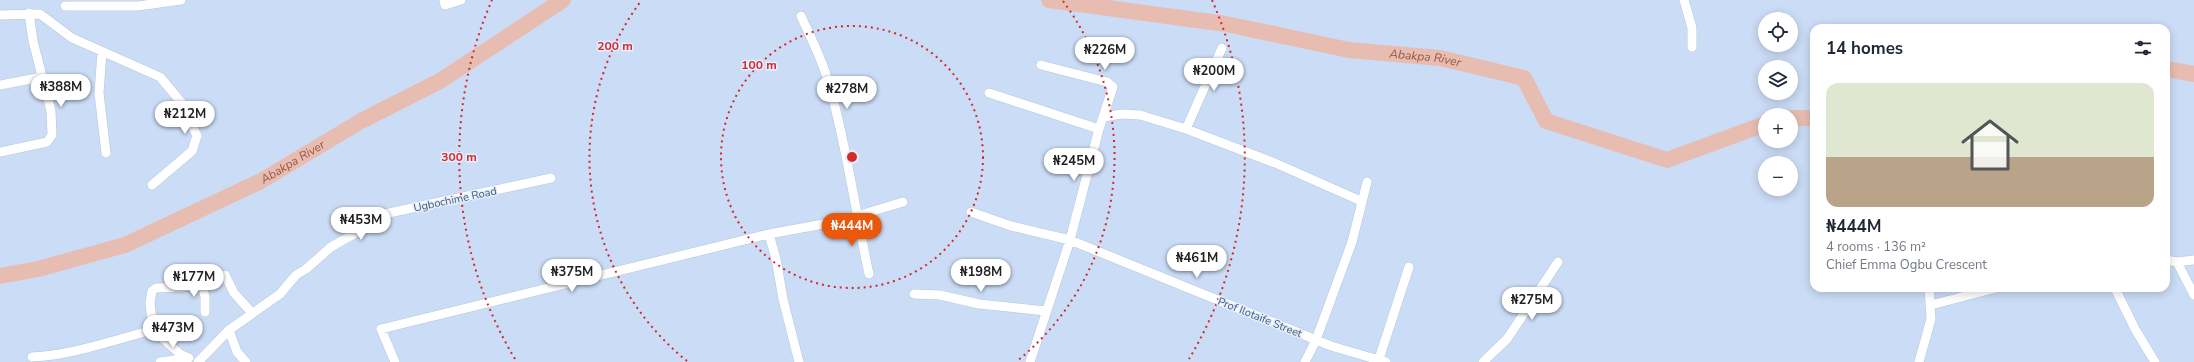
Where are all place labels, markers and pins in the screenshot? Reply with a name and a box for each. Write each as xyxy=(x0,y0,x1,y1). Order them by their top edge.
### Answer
pin: ₦226M xyxy=(1077,37,1133,71)
pin: ₦200M xyxy=(1186,58,1242,92)
pin: ₦388M xyxy=(33,74,89,108)
pin: ₦278M xyxy=(819,76,875,110)
pin: ₦212M xyxy=(157,101,213,135)
pin: ₦245M xyxy=(1046,148,1102,182)
centre of rings xyxy=(845,150,859,164)
pin: ₦453M xyxy=(333,207,389,241)
pin: ₦444M xyxy=(824,213,880,247)
pin: ₦461M xyxy=(1169,245,1225,279)
pin: ₦375M xyxy=(544,259,600,293)
pin: ₦198M xyxy=(953,259,1009,293)
pin: ₦177M xyxy=(166,264,222,298)
pin: ₦275M xyxy=(1504,287,1560,321)
pin: ₦473M xyxy=(145,315,201,349)

